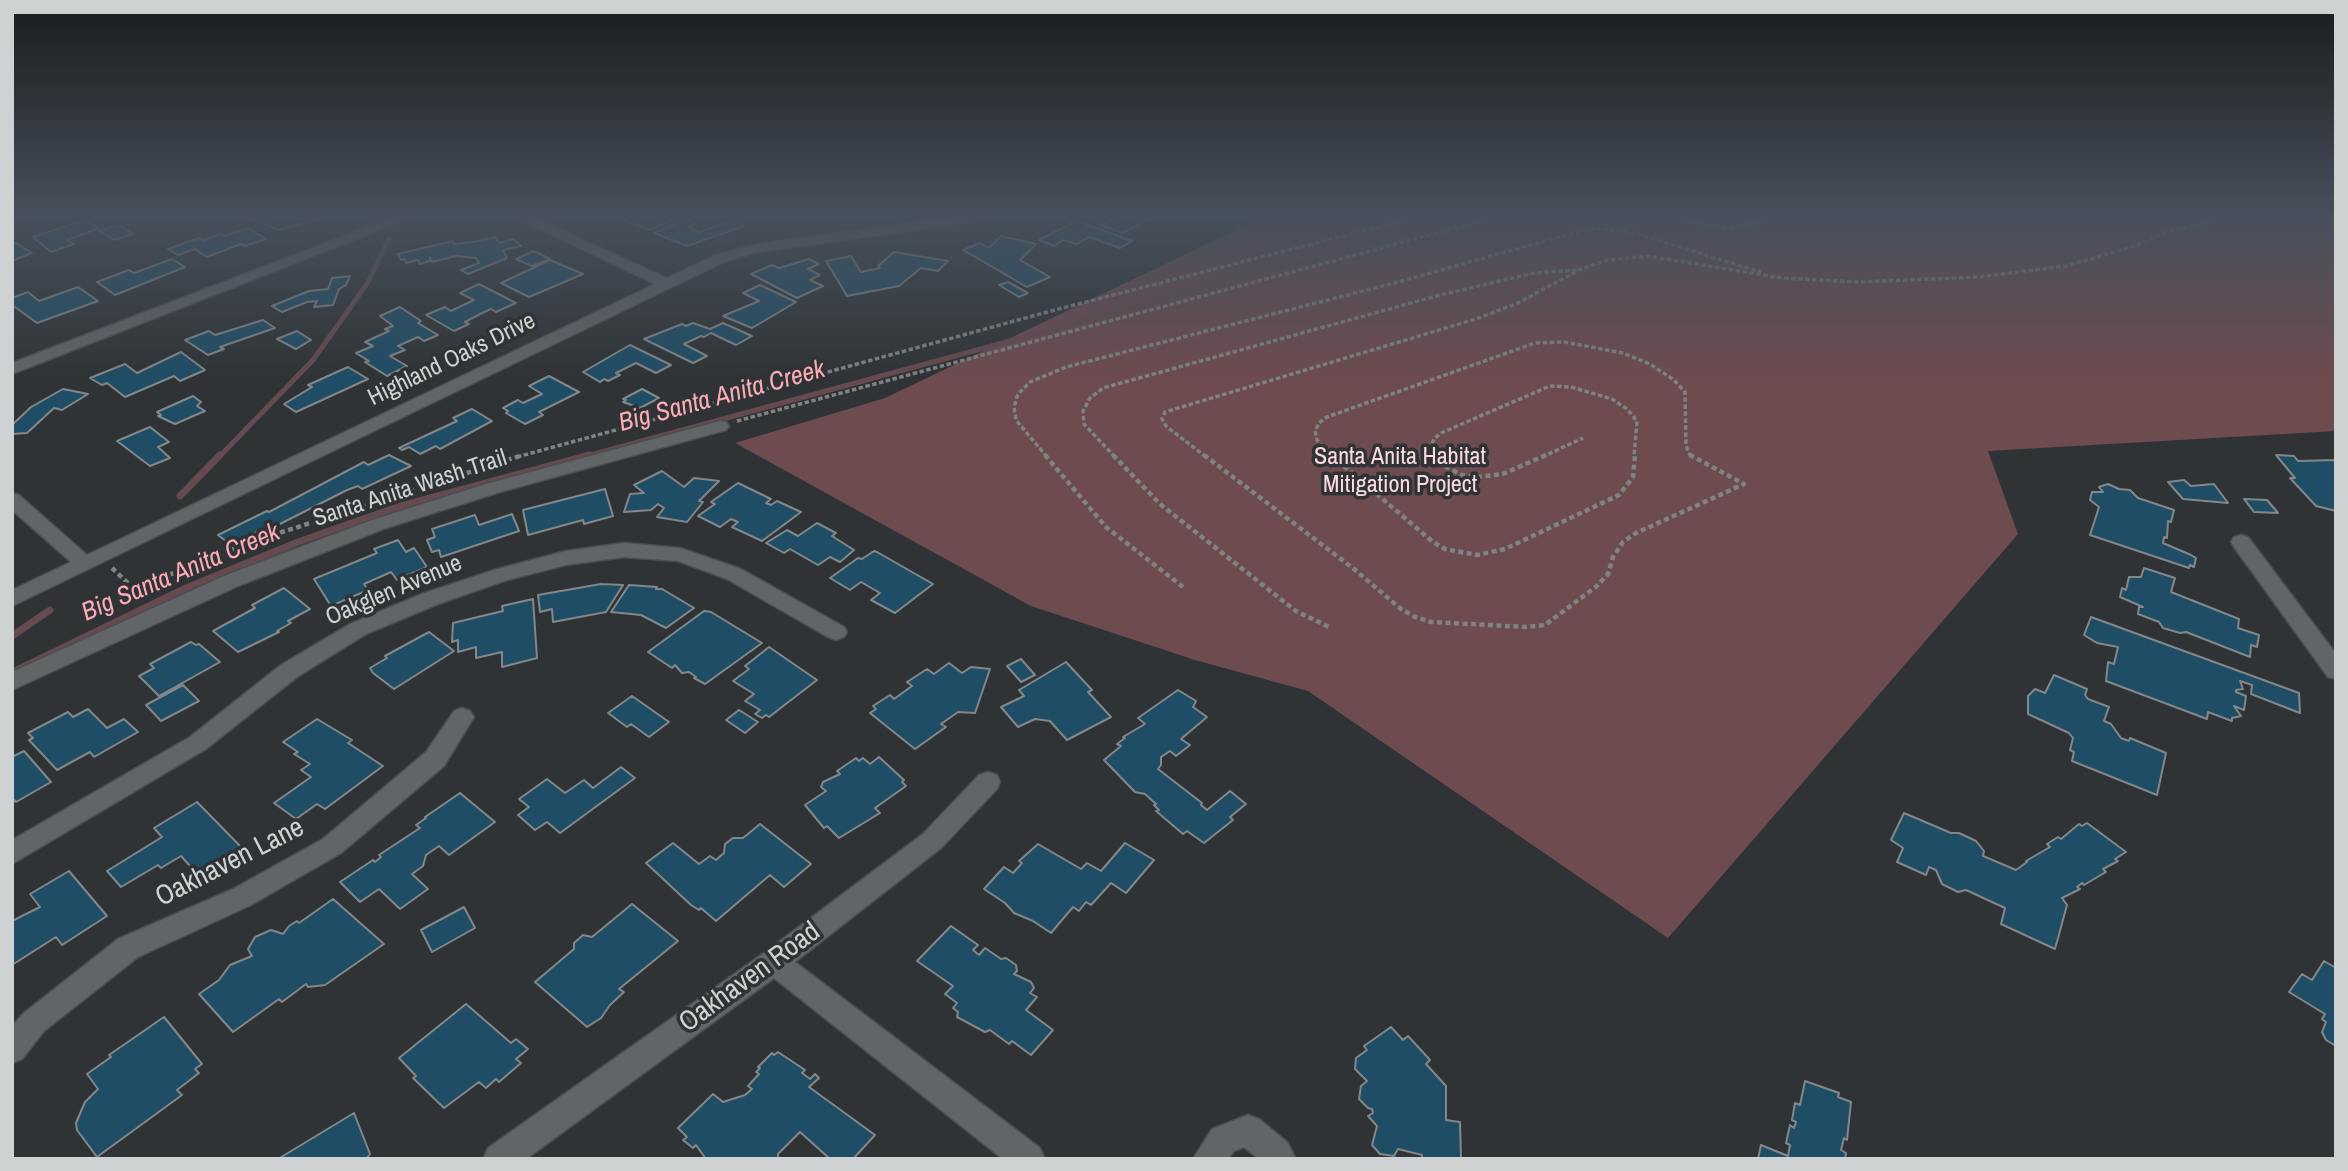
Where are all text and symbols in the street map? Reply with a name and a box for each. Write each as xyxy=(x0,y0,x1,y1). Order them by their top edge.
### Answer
street label: Highland Oaks Drive xyxy=(364,307,540,413)
water label: Big Santa Anita Creek xyxy=(615,354,829,440)
street label: Santa Anita Wash Trail xyxy=(309,444,511,534)
park label: Santa Anita Habitat Mitigation Project xyxy=(1314,444,1486,500)
water label: Big Santa Anita Creek xyxy=(77,517,285,629)
street label: Oakglen Avenue xyxy=(322,549,466,633)
street label: Oakhaven Lane xyxy=(150,811,310,915)
street label: Oakhaven Road xyxy=(673,916,827,1040)

